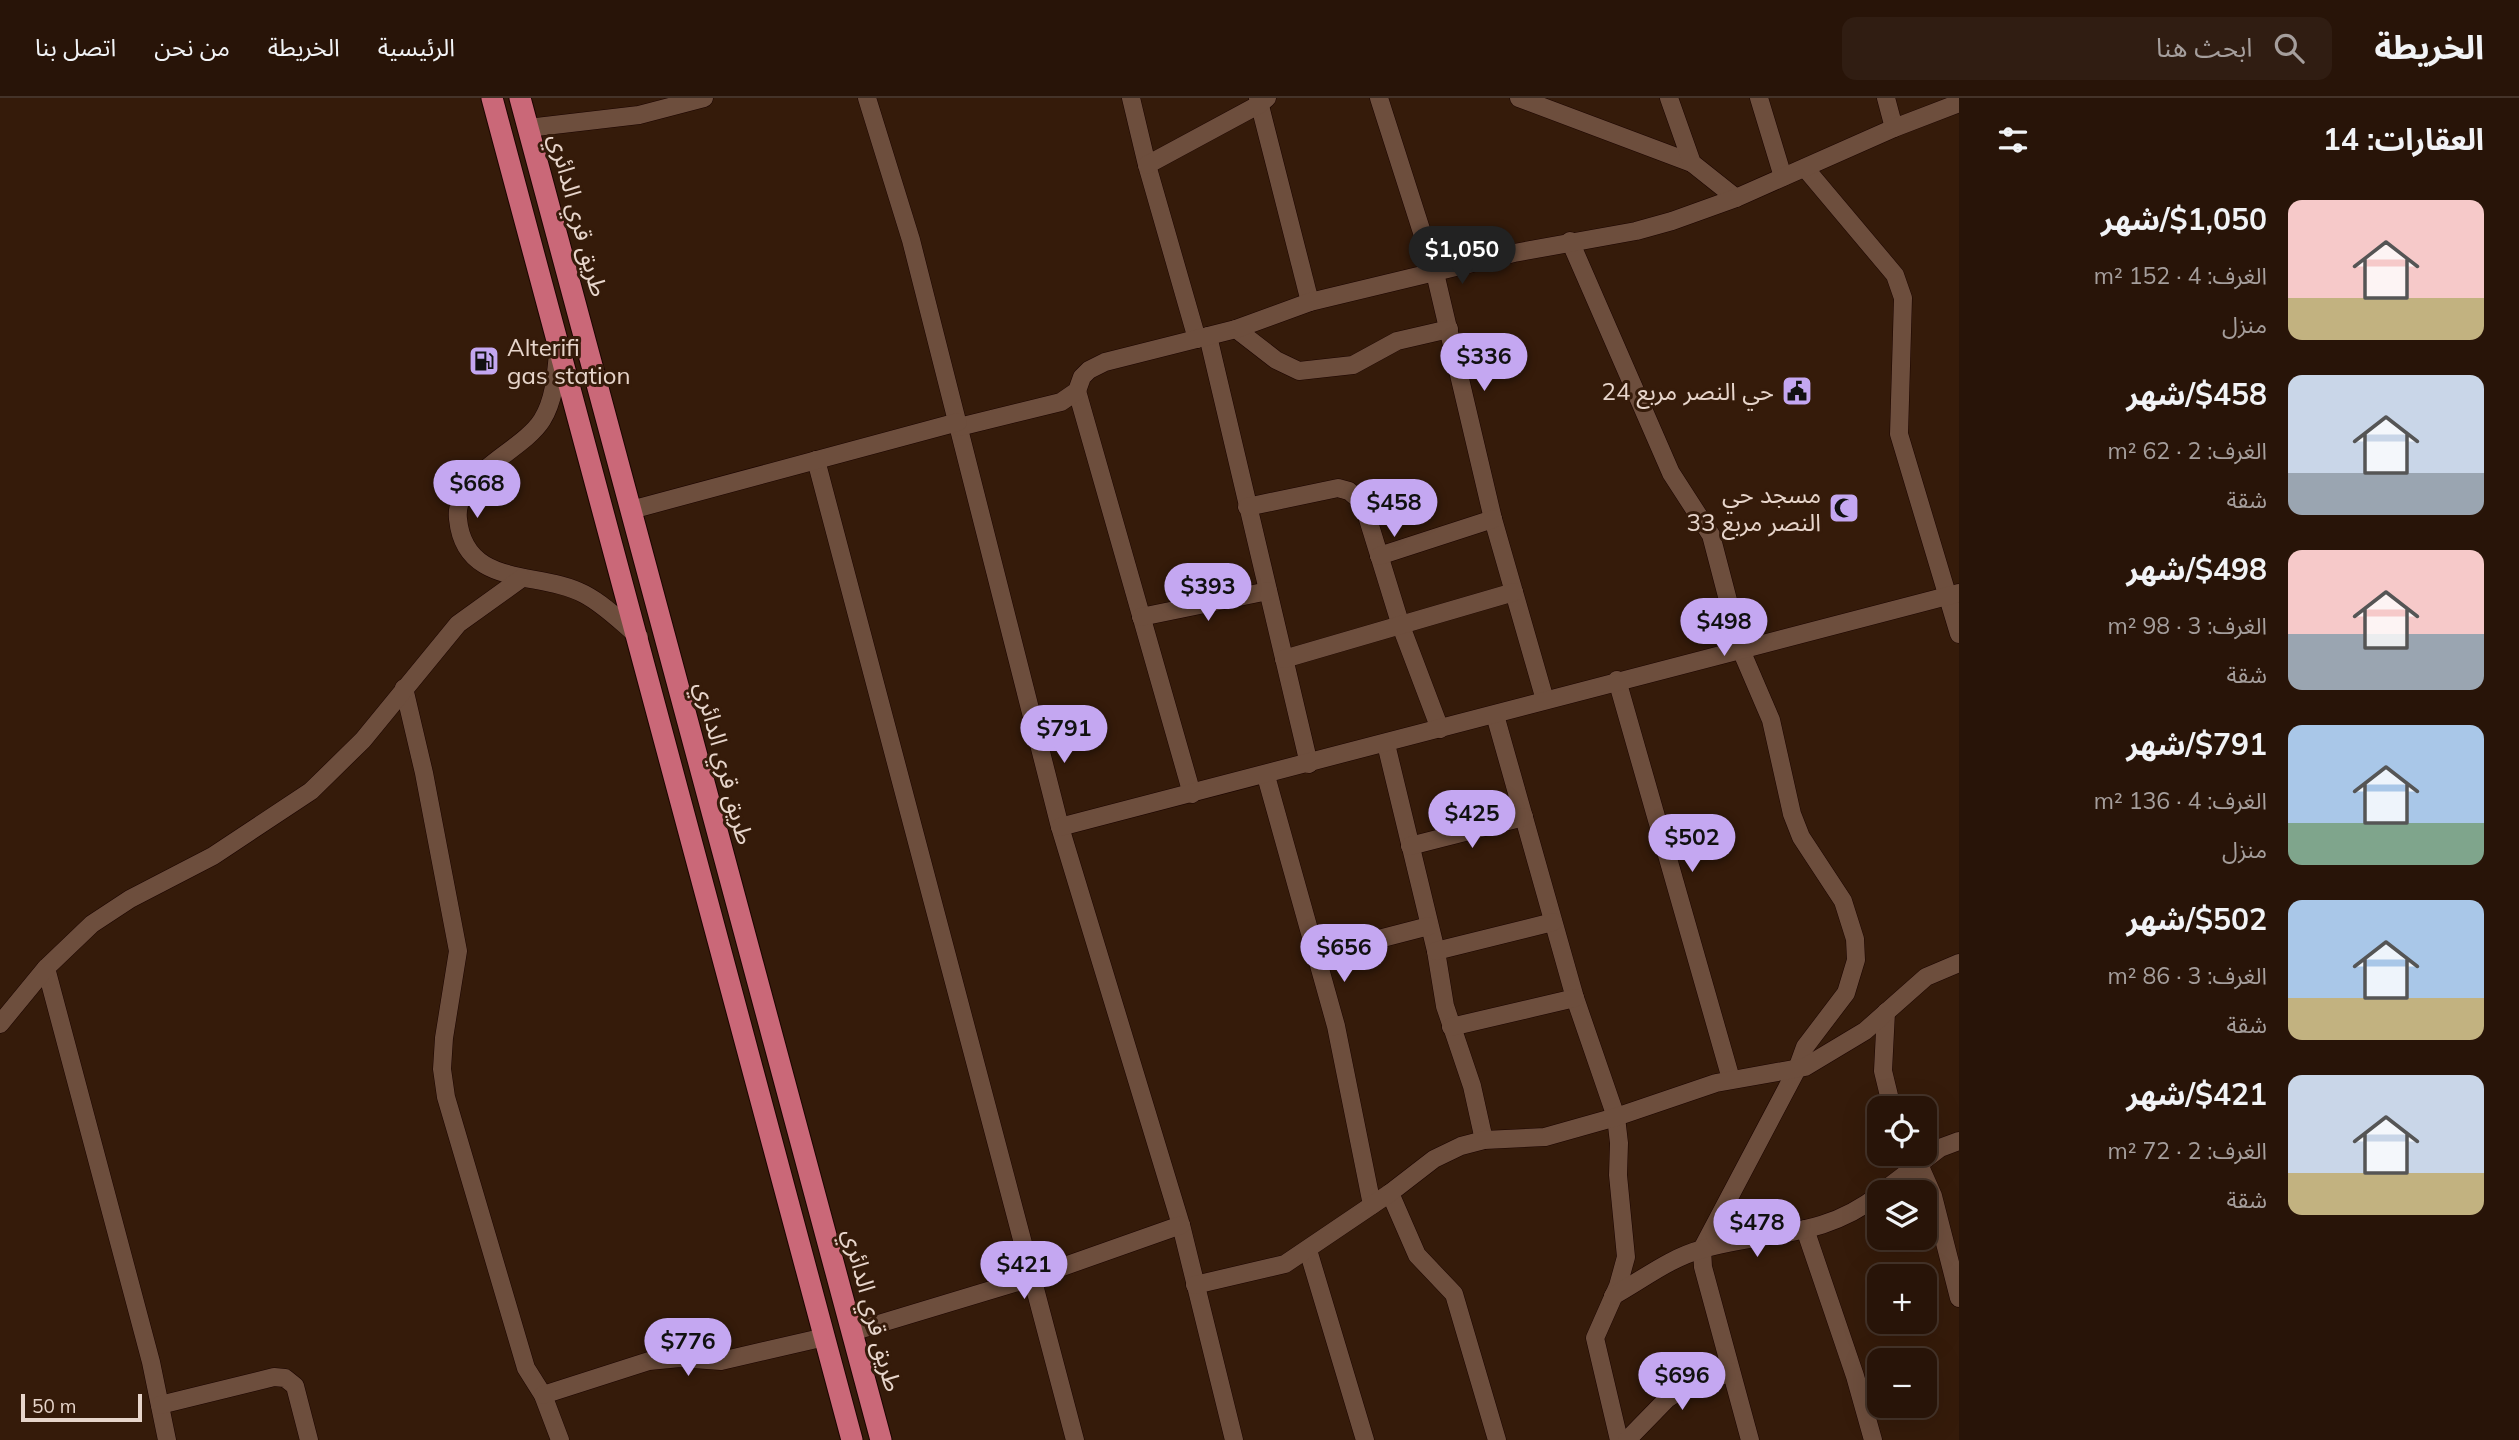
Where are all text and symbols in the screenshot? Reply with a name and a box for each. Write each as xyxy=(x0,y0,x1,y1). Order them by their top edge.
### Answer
search box xyxy=(1842,17,2332,80)
text: الخريطة xyxy=(2374,26,2484,67)
icon: search xyxy=(2270,29,2308,67)
text: ابحث هنا xyxy=(2156,31,2252,64)
text: اتصل بنا xyxy=(35,32,116,62)
text: من نحن xyxy=(154,32,230,62)
text: الخريطة xyxy=(268,32,340,62)
text: الرئيسية xyxy=(378,32,455,62)
text: العقارات: 14 xyxy=(2323,120,2484,158)
icon: filters xyxy=(1994,121,2032,159)
street label: طريق قري الدائري xyxy=(538,130,615,301)
text: $1,050/شهر xyxy=(2101,200,2267,238)
pin: $1,050 xyxy=(1405,226,1519,286)
icon: home xyxy=(2344,228,2428,312)
text: $1,050 xyxy=(1425,234,1499,263)
text: الغرف: 4 · 152 m² xyxy=(2094,261,2267,290)
text: منزل xyxy=(2222,310,2267,339)
place label: Alterifi gas station xyxy=(507,332,631,390)
pin: $336 xyxy=(1443,334,1525,393)
text: $336 xyxy=(1456,341,1512,370)
fuel station icon: Alterifi gas station xyxy=(467,344,501,378)
public building icon: حي النصر مربع 24 xyxy=(1780,374,1814,408)
text: $458/شهر xyxy=(2126,375,2267,413)
place label: حي النصر مربع 24 xyxy=(1602,376,1774,411)
icon: home xyxy=(2344,403,2428,487)
text: الغرف: 2 · 62 m² xyxy=(2108,436,2267,465)
pin: $668 xyxy=(436,460,518,520)
text: $668 xyxy=(449,468,505,497)
place label: مسجد حي النصر مربع 33 xyxy=(1687,479,1821,540)
pin: $458 xyxy=(1353,480,1435,539)
text: شقة xyxy=(2226,485,2267,514)
text: $458 xyxy=(1366,487,1422,516)
mosque icon: مسجد حي النصر مربع 33 xyxy=(1827,491,1861,525)
text: $498/شهر xyxy=(2126,550,2267,588)
pin: $393 xyxy=(1167,564,1249,623)
text: $393 xyxy=(1180,571,1236,600)
icon: home xyxy=(2344,578,2428,662)
pin: $498 xyxy=(1683,598,1765,658)
text: $498 xyxy=(1696,606,1752,635)
text: الغرف: 3 · 98 m² xyxy=(2108,611,2267,640)
text: شقة xyxy=(2226,660,2267,689)
street label: طريق قري الدائري xyxy=(684,678,761,849)
pin: $791 xyxy=(1023,706,1105,765)
text: $791 xyxy=(1036,713,1092,742)
text: $791/شهر xyxy=(2126,725,2267,763)
icon: home xyxy=(2344,753,2428,837)
text: الغرف: 4 · 136 m² xyxy=(2094,786,2267,815)
pin: $425 xyxy=(1431,790,1513,850)
text: $425 xyxy=(1444,798,1500,827)
pin: $502 xyxy=(1651,814,1733,874)
text: $502 xyxy=(1664,822,1720,851)
text: منزل xyxy=(2222,835,2267,864)
text: $502/شهر xyxy=(2126,900,2267,938)
pin: $656 xyxy=(1303,924,1385,984)
icon: home xyxy=(2344,928,2428,1012)
text: $656 xyxy=(1316,932,1372,961)
text: الغرف: 3 · 86 m² xyxy=(2108,961,2267,990)
text: شقة xyxy=(2226,1010,2267,1039)
text: $421/شهر xyxy=(2126,1075,2267,1113)
map controls xyxy=(1867,1096,1937,1418)
button: locate xyxy=(1867,1096,1937,1166)
icon: home xyxy=(2344,1103,2428,1187)
text: الغرف: 2 · 72 m² xyxy=(2108,1136,2267,1165)
button: layers xyxy=(1867,1180,1937,1250)
text: شقة xyxy=(2226,1185,2267,1214)
pin: $478 xyxy=(1716,1200,1798,1259)
text: $478 xyxy=(1729,1207,1785,1236)
street label: طريق قري الدائري xyxy=(832,1225,909,1396)
pin: $421 xyxy=(983,1242,1065,1301)
text: $421 xyxy=(996,1249,1052,1278)
button: + xyxy=(1867,1264,1937,1334)
pin: $776 xyxy=(647,1318,729,1378)
text: $776 xyxy=(660,1326,716,1355)
button: − xyxy=(1867,1348,1937,1418)
pin: $696 xyxy=(1641,1352,1723,1412)
text: $696 xyxy=(1654,1360,1710,1389)
scale bar xyxy=(21,1391,142,1423)
text: 50 m xyxy=(32,1394,76,1418)

